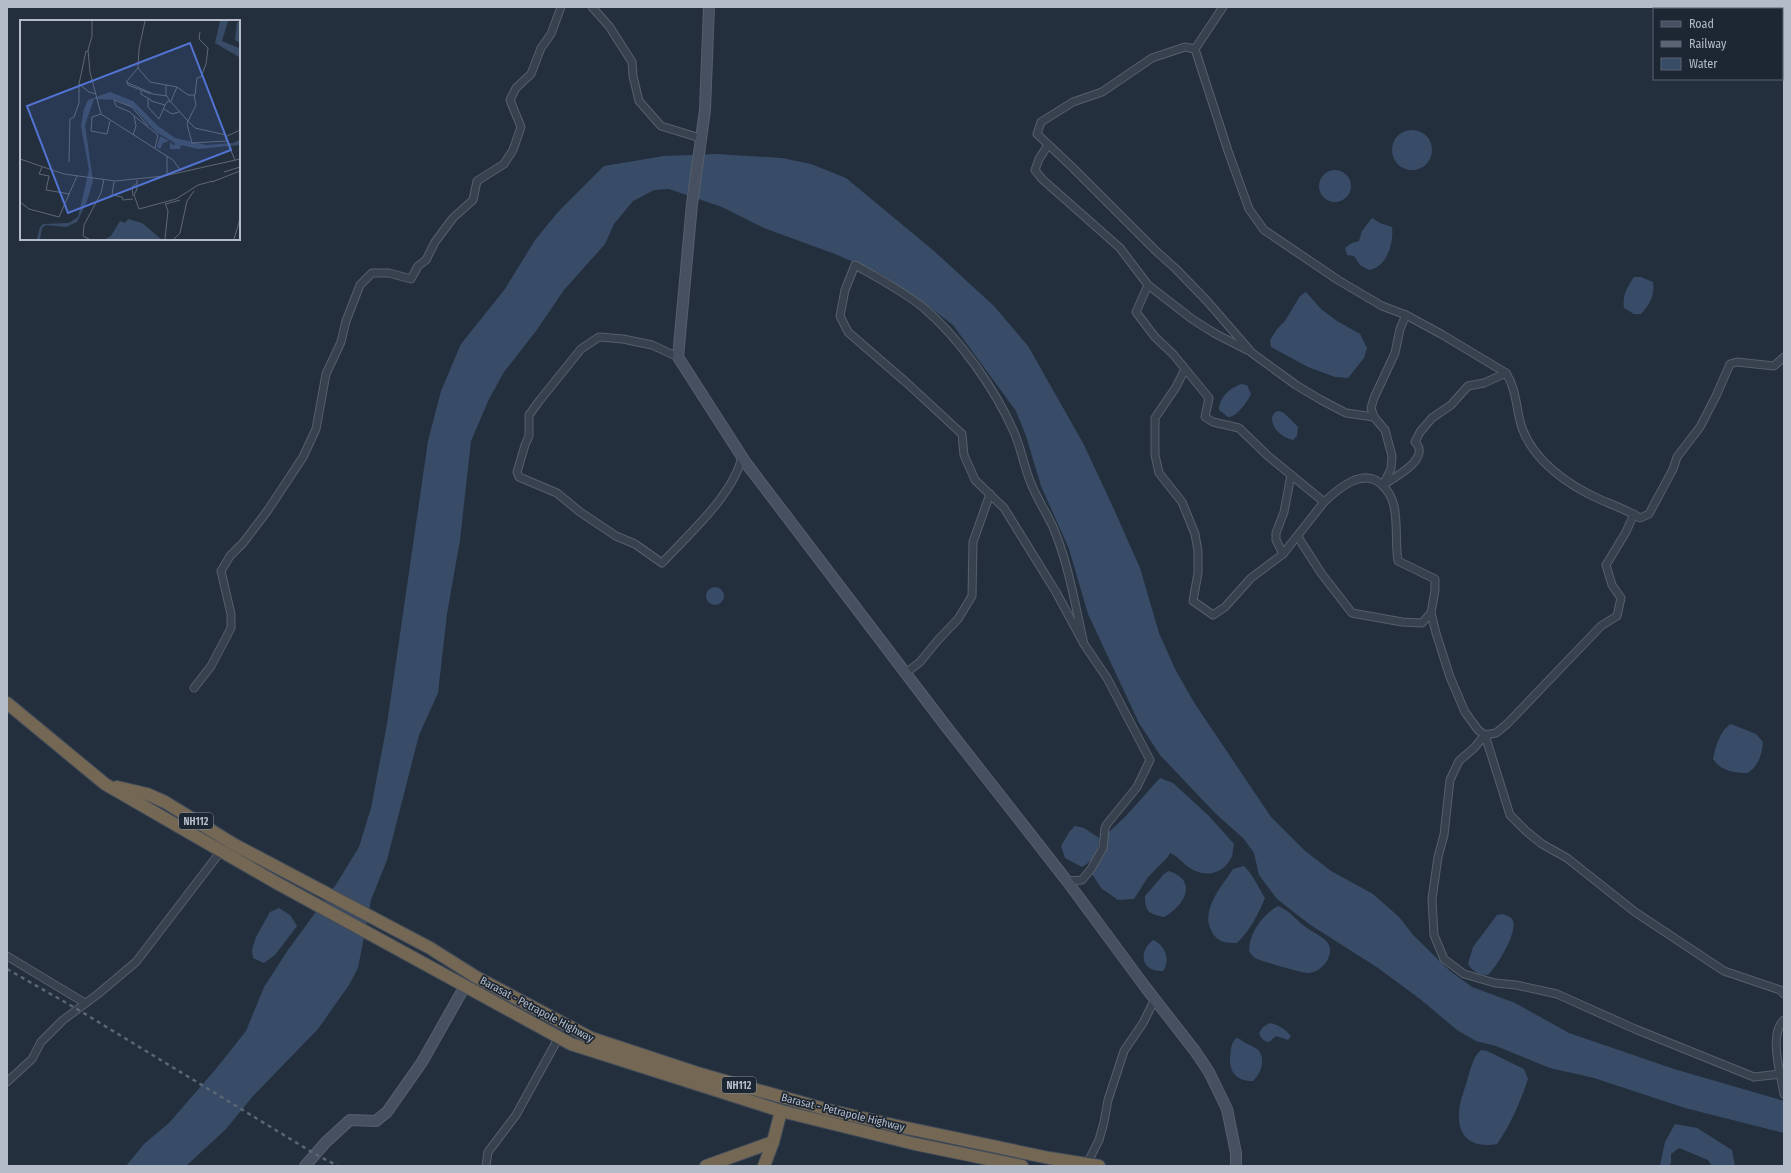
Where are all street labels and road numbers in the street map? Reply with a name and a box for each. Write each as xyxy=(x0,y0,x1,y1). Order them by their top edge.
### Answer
road number: NH112 xyxy=(179,813,213,829)
street label: Barasat - Petrapole Highway xyxy=(478,974,596,1045)
road number: NH112 xyxy=(722,1077,756,1093)
street label: Barasat - Petrapole Highway xyxy=(780,1091,906,1134)

